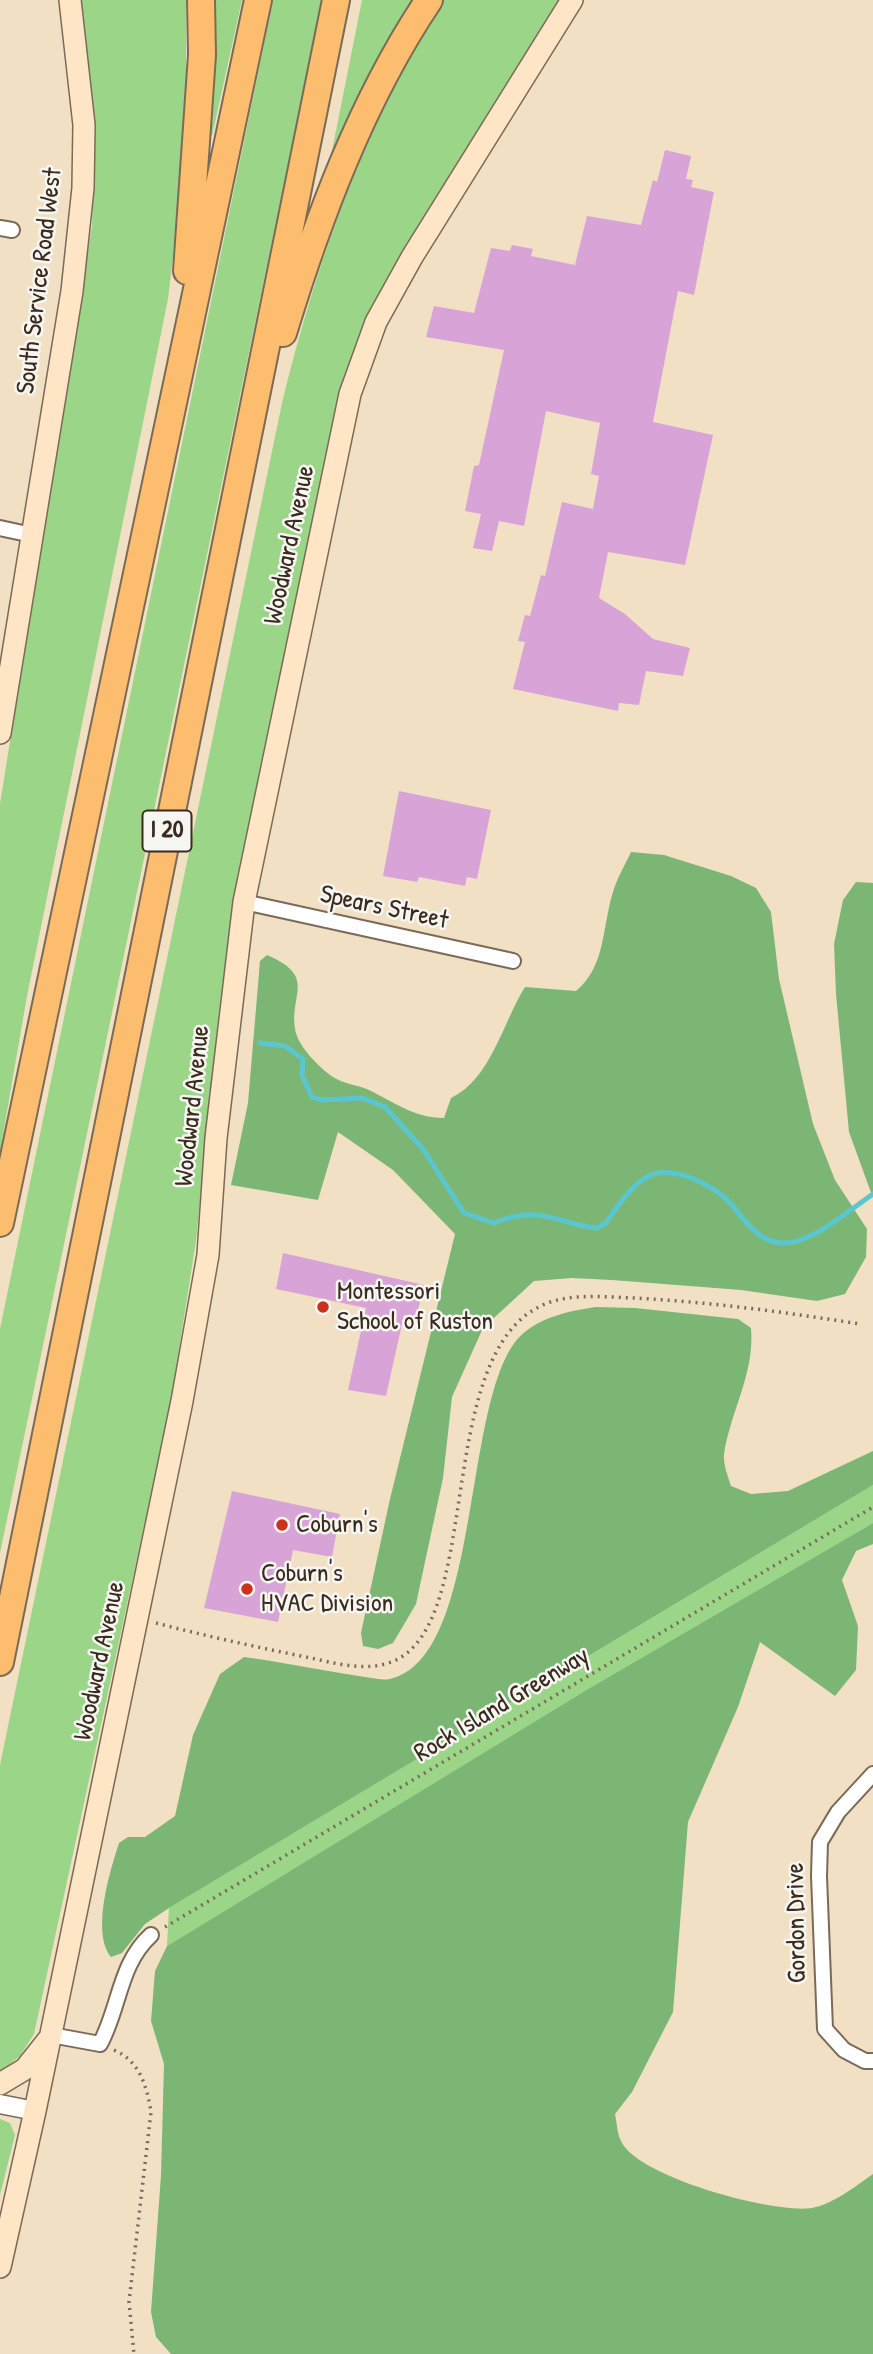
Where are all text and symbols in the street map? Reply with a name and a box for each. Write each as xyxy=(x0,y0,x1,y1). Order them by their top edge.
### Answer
street label: South Service Road West xyxy=(11,166,69,396)
street label: Woodward Avenue xyxy=(258,463,322,627)
road number: I 20 xyxy=(142,810,192,852)
street label: Spears Street xyxy=(317,879,451,937)
street label: Woodward Avenue xyxy=(169,1024,217,1188)
place label: Montessori School of Ruston xyxy=(337,1276,493,1338)
marker: Montessori School of Ruston xyxy=(315,1299,331,1315)
place label: Coburn's xyxy=(296,1509,378,1541)
marker: Coburn's xyxy=(274,1517,290,1533)
place label: Coburn's HVAC Division xyxy=(261,1558,393,1620)
street label: Woodward Avenue xyxy=(68,1579,132,1743)
marker: Coburn's HVAC Division xyxy=(239,1581,255,1597)
street label: Rock Island Greenway xyxy=(409,1641,595,1769)
street label: Gordon Drive xyxy=(780,1863,814,1983)

